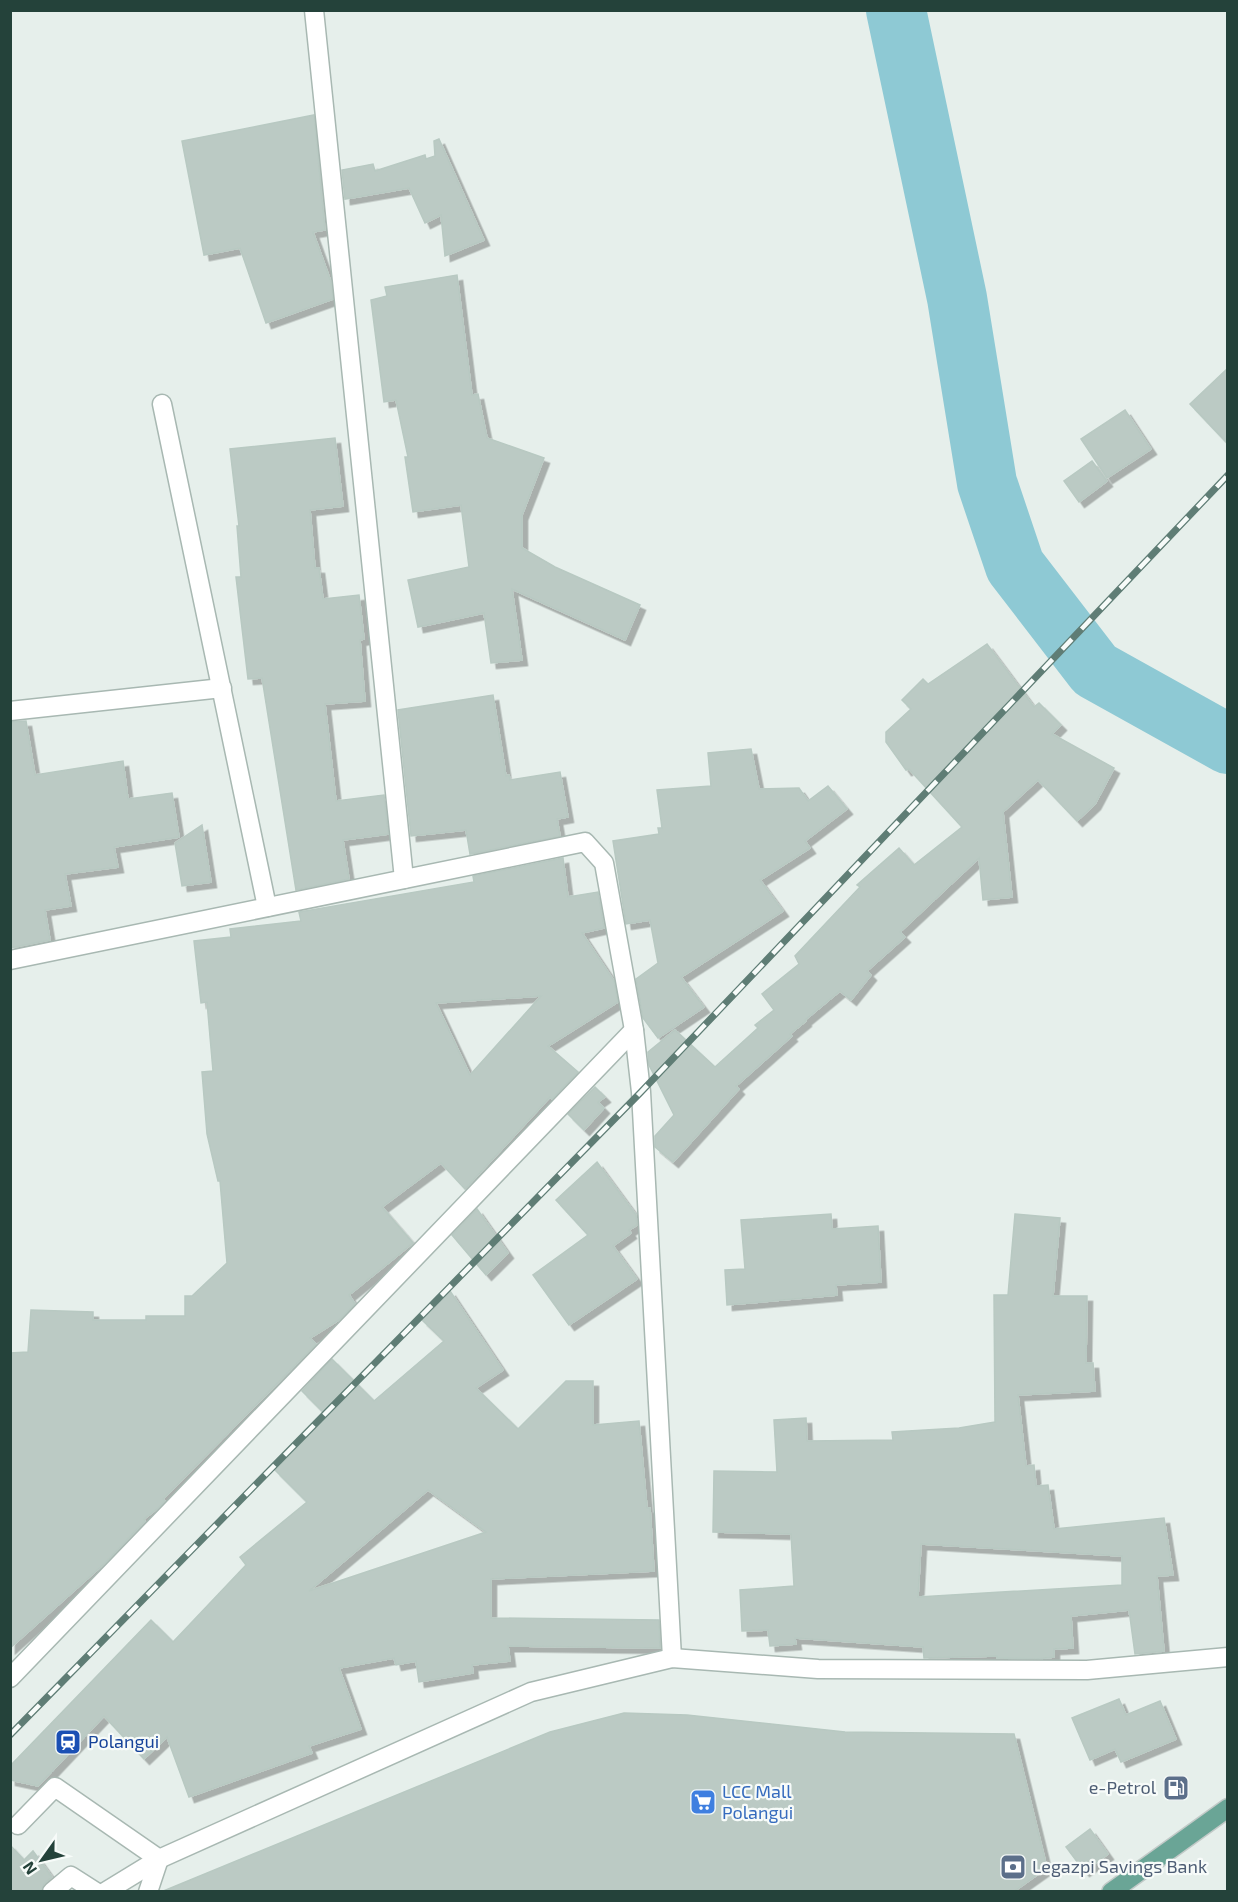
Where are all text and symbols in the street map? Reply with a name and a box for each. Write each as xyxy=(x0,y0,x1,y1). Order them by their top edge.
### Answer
station icon: Polangui xyxy=(53,1727,83,1757)
place label: Polangui xyxy=(88,1730,159,1752)
fuel station icon: e-Petrol xyxy=(1161,1773,1191,1803)
place label: e-Petrol xyxy=(1089,1776,1157,1798)
place label: LCC Mall Polangui xyxy=(722,1780,793,1823)
supermarket icon: LCC Mall Polangui xyxy=(688,1787,718,1817)
north arrow xyxy=(12,1830,72,1890)
bank icon: Legazpi Savings Bank xyxy=(998,1852,1028,1882)
place label: Legazpi Savings Bank xyxy=(1032,1855,1207,1877)
text: N xyxy=(18,1859,40,1879)

